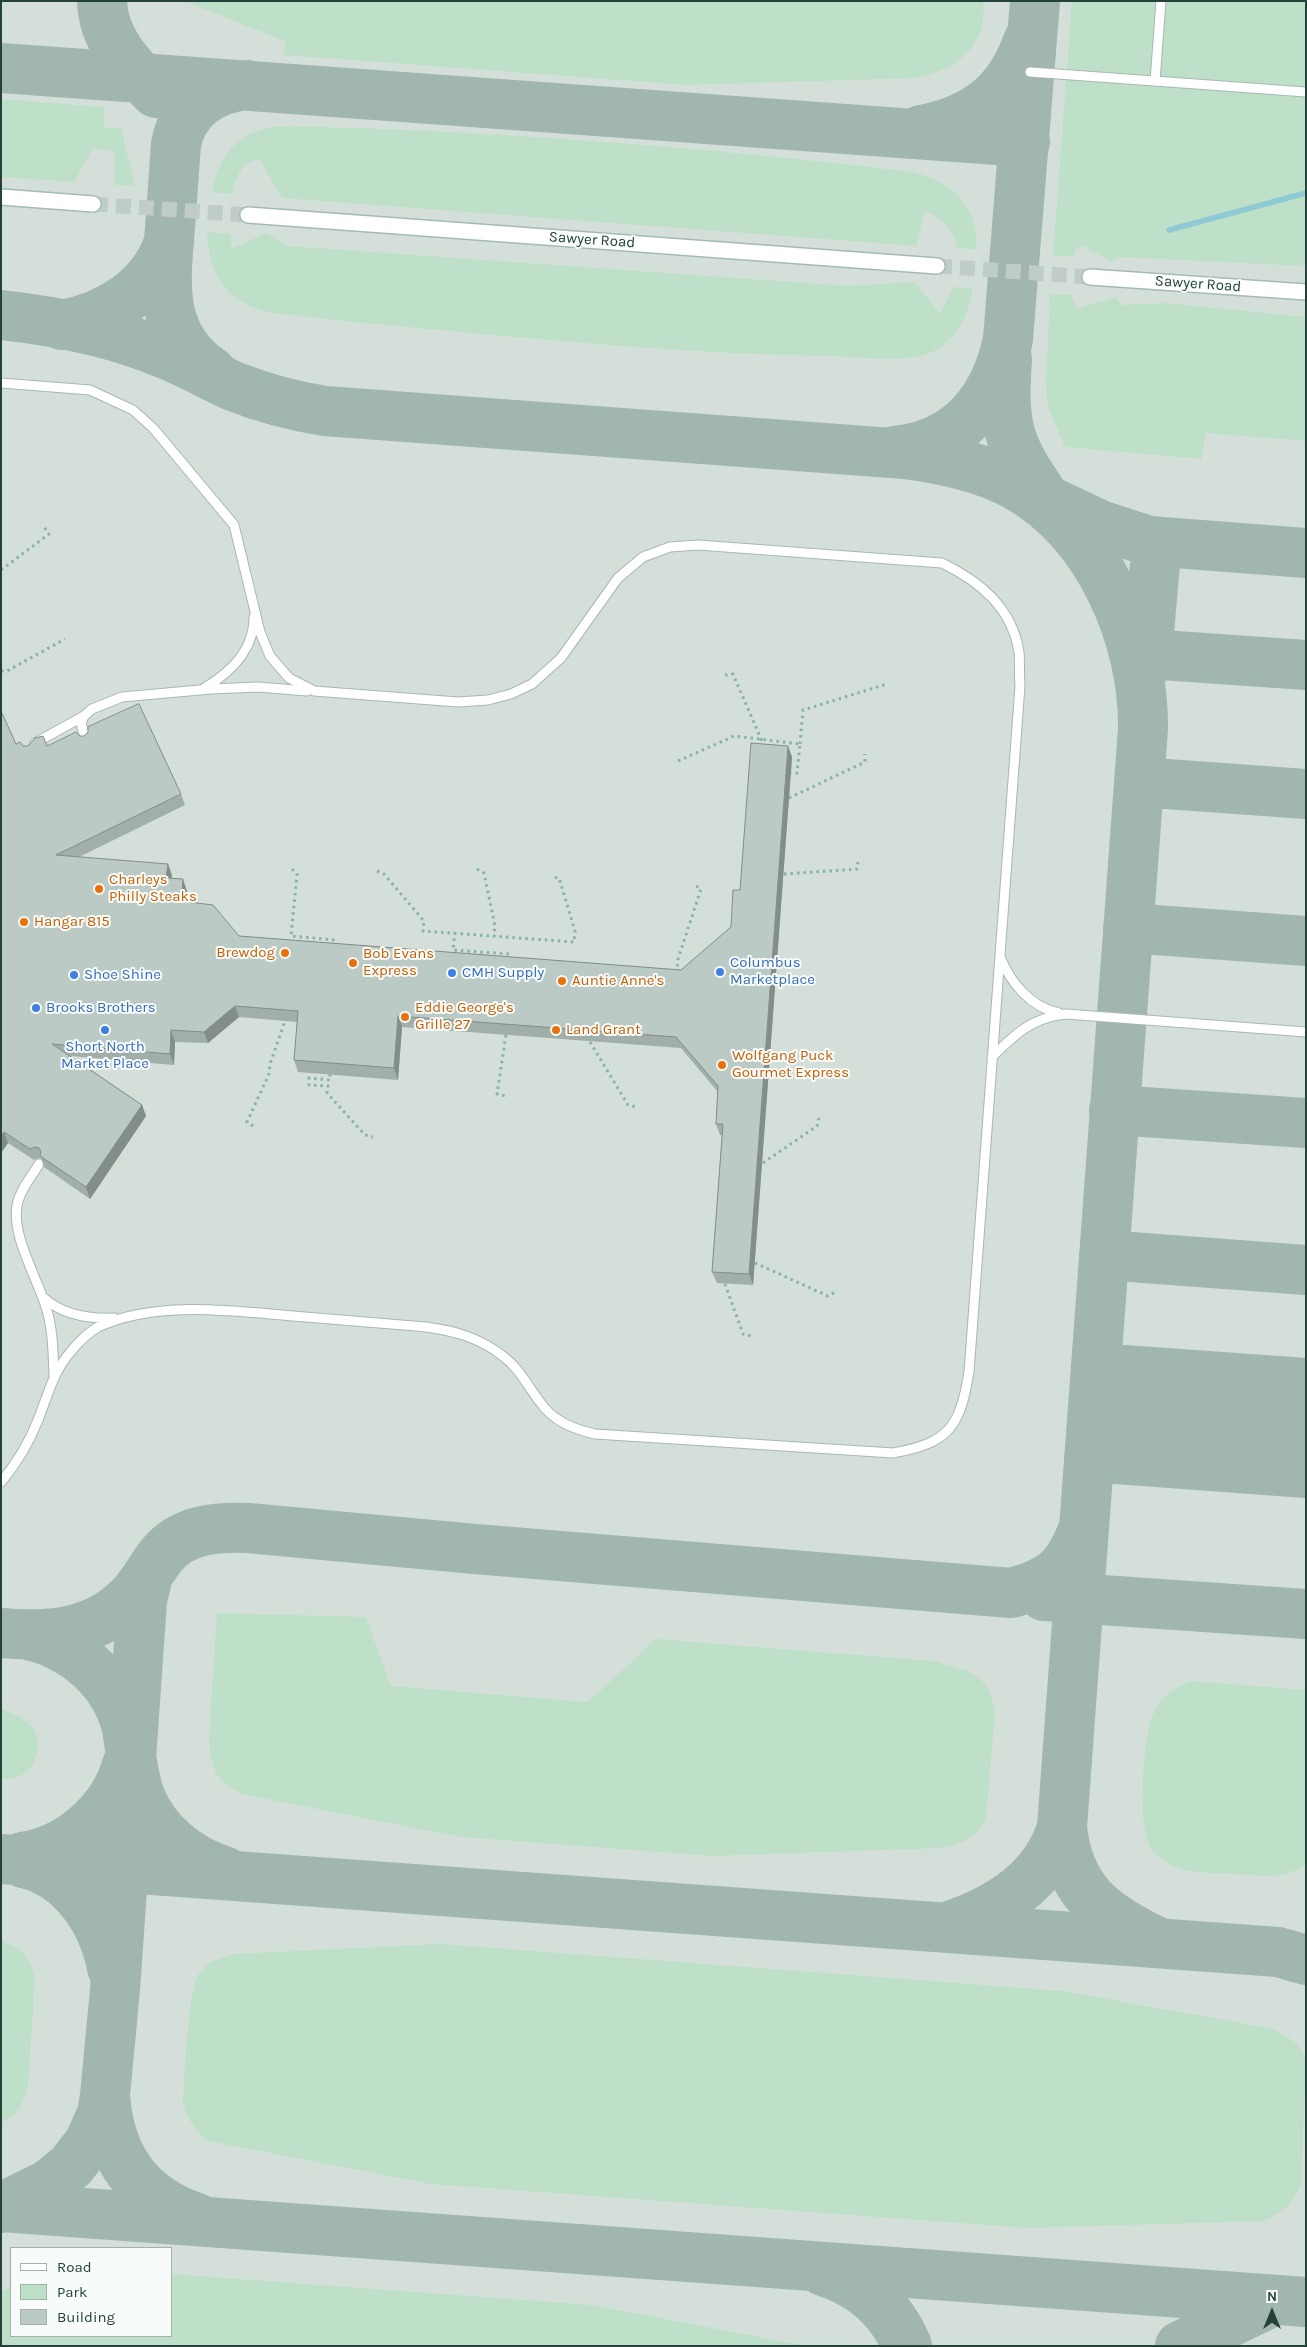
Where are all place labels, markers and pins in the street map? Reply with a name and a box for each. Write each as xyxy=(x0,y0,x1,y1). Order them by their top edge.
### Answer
place label: Charleys Philly Steaks xyxy=(109,871,197,906)
marker: Charleys Philly Steaks xyxy=(93,883,105,895)
place label: Hangar 815 xyxy=(34,913,110,931)
marker: Hangar 815 xyxy=(18,916,30,928)
place label: Brewdog xyxy=(216,944,275,962)
place label: Bob Evans Express xyxy=(363,945,434,980)
marker: Brewdog xyxy=(279,947,291,959)
place label: Columbus Marketplace xyxy=(730,954,815,989)
marker: Bob Evans Express xyxy=(347,957,359,969)
place label: CMH Supply xyxy=(462,964,544,982)
place label: Shoe Shine xyxy=(84,966,161,984)
marker: Columbus Marketplace xyxy=(714,966,726,978)
marker: CMH Supply xyxy=(446,967,458,979)
marker: Shoe Shine xyxy=(68,969,80,981)
place label: Auntie Anne's xyxy=(572,972,664,990)
marker: Auntie Anne's xyxy=(556,975,568,987)
place label: Brooks Brothers xyxy=(46,999,156,1017)
place label: Eddie George's Grille 27 xyxy=(415,999,514,1034)
marker: Brooks Brothers xyxy=(30,1002,42,1014)
marker: Eddie George's Grille 27 xyxy=(399,1011,411,1023)
place label: Land Grant xyxy=(566,1021,641,1039)
marker: Short North Market Place xyxy=(99,1024,111,1036)
marker: Land Grant xyxy=(550,1024,562,1036)
place label: Short North Market Place xyxy=(61,1038,149,1073)
place label: Wolfgang Puck Gourmet Express xyxy=(732,1047,849,1082)
marker: Wolfgang Puck Gourmet Express xyxy=(716,1059,728,1071)

